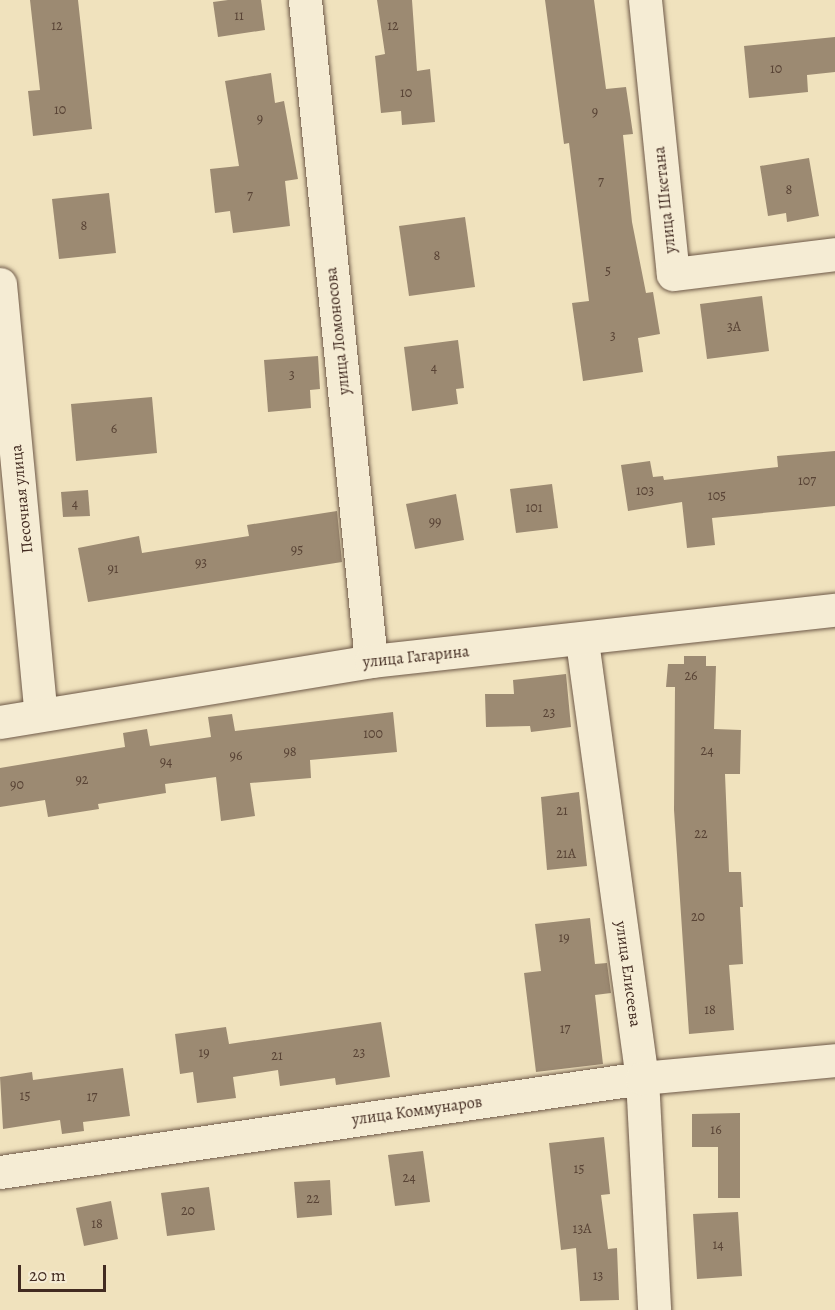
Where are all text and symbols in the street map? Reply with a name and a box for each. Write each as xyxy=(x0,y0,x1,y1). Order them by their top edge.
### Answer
house number: 11 xyxy=(234,8,244,24)
house number: 12 xyxy=(51,18,63,34)
house number: 12 xyxy=(387,18,399,34)
house number: 10 xyxy=(770,61,782,77)
house number: 10 xyxy=(400,85,412,101)
house number: 10 xyxy=(54,102,66,118)
house number: 9 xyxy=(592,104,598,120)
house number: 9 xyxy=(257,111,263,127)
street label: улица Шкетана xyxy=(650,146,680,254)
house number: 7 xyxy=(598,174,604,190)
house number: 8 xyxy=(786,182,792,198)
house number: 7 xyxy=(247,188,253,204)
house number: 8 xyxy=(81,218,87,234)
house number: 8 xyxy=(434,248,440,264)
house number: 5 xyxy=(605,263,611,279)
street label: улица Ломоносова xyxy=(322,266,354,396)
house number: 3А xyxy=(727,319,741,335)
house number: 3 xyxy=(610,328,616,344)
house number: 4 xyxy=(431,360,437,376)
house number: 3 xyxy=(289,367,295,383)
house number: 6 xyxy=(111,421,117,437)
street label: Песочная улица xyxy=(7,444,37,554)
house number: 107 xyxy=(798,473,816,489)
house number: 103 xyxy=(636,483,654,499)
house number: 105 xyxy=(708,488,726,504)
house number: 4 xyxy=(72,496,78,512)
house number: 101 xyxy=(525,500,543,516)
house number: 99 xyxy=(429,514,441,530)
house number: 95 xyxy=(291,542,303,558)
house number: 93 xyxy=(195,555,207,571)
house number: 91 xyxy=(107,561,119,577)
street label: улица Гагарина xyxy=(362,642,470,672)
house number: 26 xyxy=(684,668,698,684)
house number: 23 xyxy=(543,705,555,721)
house number: 100 xyxy=(363,726,383,742)
house number: 24 xyxy=(701,743,713,759)
house number: 98 xyxy=(283,744,297,760)
house number: 96 xyxy=(230,748,242,764)
house number: 94 xyxy=(160,754,172,770)
house number: 92 xyxy=(75,772,89,788)
house number: 90 xyxy=(10,777,24,793)
house number: 21 xyxy=(556,803,568,819)
house number: 22 xyxy=(694,826,708,842)
house number: 21А xyxy=(556,846,576,862)
house number: 20 xyxy=(691,909,705,925)
street label: улица Елисеева xyxy=(611,920,645,1028)
house number: 19 xyxy=(558,930,570,946)
house number: 18 xyxy=(704,1002,716,1018)
house number: 17 xyxy=(560,1021,570,1037)
house number: 19 xyxy=(198,1045,210,1061)
house number: 23 xyxy=(353,1045,365,1061)
house number: 21 xyxy=(271,1048,283,1064)
house number: 15 xyxy=(20,1088,30,1104)
house number: 17 xyxy=(87,1089,97,1105)
street label: улица Коммунаров xyxy=(351,1092,483,1130)
house number: 16 xyxy=(710,1122,722,1138)
house number: 15 xyxy=(574,1161,584,1177)
house number: 24 xyxy=(403,1170,415,1186)
house number: 22 xyxy=(306,1191,320,1207)
house number: 20 xyxy=(181,1203,195,1219)
house number: 18 xyxy=(91,1216,103,1232)
house number: 13А xyxy=(573,1221,591,1237)
house number: 14 xyxy=(712,1237,724,1253)
scale bar xyxy=(21,1253,110,1291)
text: 20 m xyxy=(29,1263,66,1287)
house number: 13 xyxy=(593,1268,603,1284)

